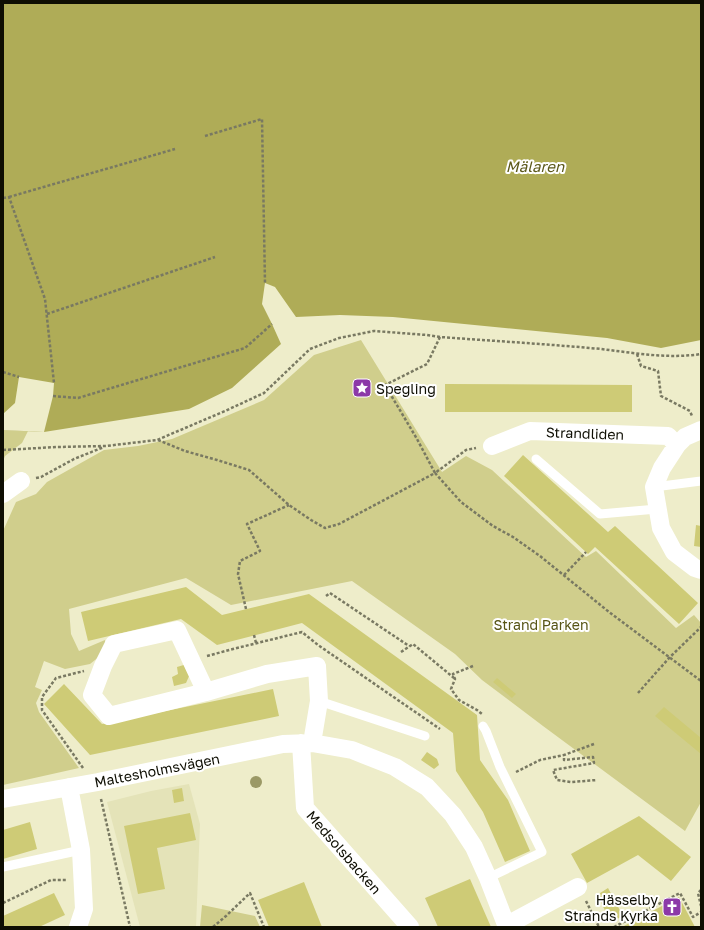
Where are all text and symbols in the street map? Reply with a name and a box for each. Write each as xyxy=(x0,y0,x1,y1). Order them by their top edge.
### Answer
water label: Mälaren xyxy=(506,157,565,175)
place icon: Spegling xyxy=(351,377,373,399)
place label: Spegling xyxy=(376,380,436,397)
street label: Strandliden xyxy=(546,423,624,443)
park label: Strand Parken xyxy=(494,616,589,633)
street label: Maltesholmsvägen xyxy=(93,750,221,790)
street label: Medsolsbacken xyxy=(303,807,385,897)
place label: Hässelby Strands Kyrka xyxy=(564,891,658,924)
church icon: Hässelby Strands Kyrka xyxy=(661,896,683,918)

